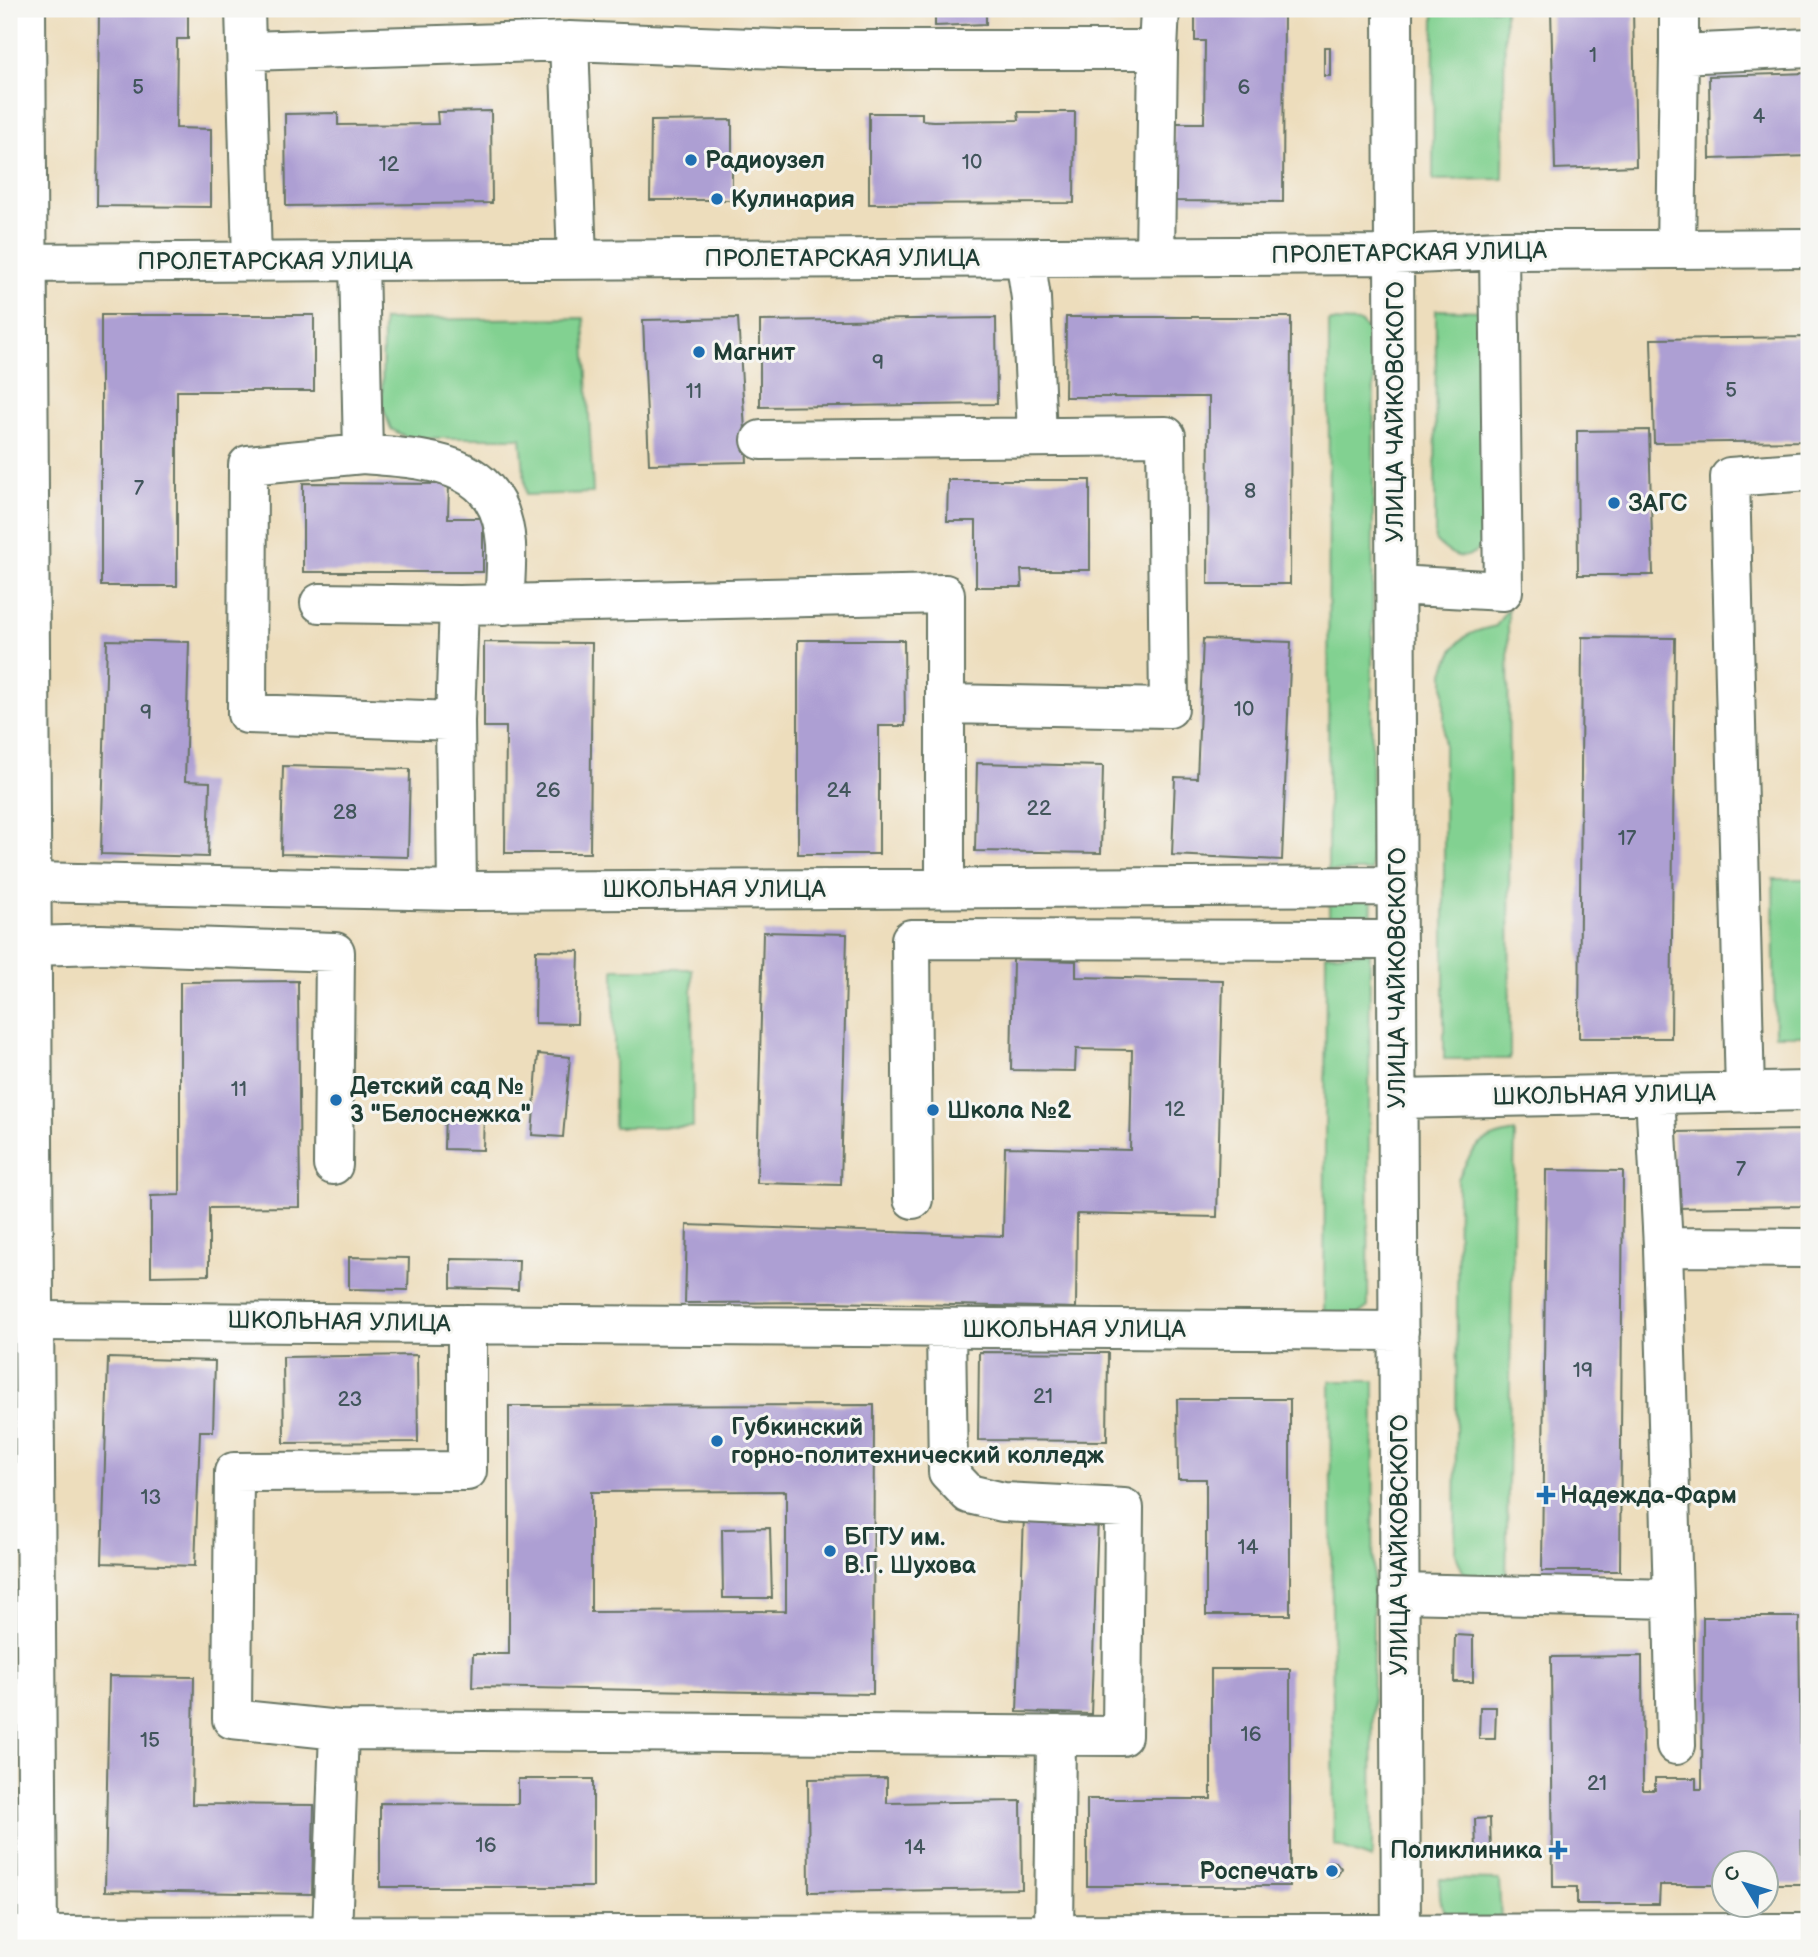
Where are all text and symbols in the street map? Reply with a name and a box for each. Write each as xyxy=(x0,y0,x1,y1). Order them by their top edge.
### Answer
house number: 1 xyxy=(1589,43,1597,68)
house number: 5 xyxy=(132,75,144,100)
house number: 6 xyxy=(1238,75,1251,100)
house number: 4 xyxy=(1753,104,1766,129)
place label: Радиоузел xyxy=(705,146,825,175)
house number: 10 xyxy=(962,150,982,175)
house number: 12 xyxy=(379,152,400,177)
marker: Радиоузел xyxy=(683,152,699,168)
place label: Кулинария xyxy=(731,185,855,214)
marker: Кулинария xyxy=(709,191,725,207)
street label: ПРОЛЕТАРСКАЯ УЛИЦА xyxy=(1271,236,1548,270)
street label: ПРОЛЕТАРСКАЯ УЛИЦА xyxy=(704,244,980,273)
street label: ПРОЛЕТАРСКАЯ УЛИЦА xyxy=(137,247,413,276)
street label: УЛИЦА ЧАЙКОВСКОГО xyxy=(1381,281,1410,543)
place label: Магнит xyxy=(713,338,796,367)
marker: Магнит xyxy=(691,344,707,360)
house number: 9 xyxy=(872,350,884,375)
house number: 5 xyxy=(1725,378,1737,403)
house number: 11 xyxy=(686,379,702,404)
house number: 7 xyxy=(134,476,145,501)
house number: 8 xyxy=(1244,479,1256,504)
place label: ЗАГС xyxy=(1628,489,1687,518)
marker: ЗАГС xyxy=(1606,495,1622,511)
house number: 10 xyxy=(1234,697,1254,722)
house number: 9 xyxy=(140,700,152,725)
house number: 26 xyxy=(535,778,561,803)
house number: 24 xyxy=(827,778,852,803)
house number: 22 xyxy=(1027,796,1052,821)
house number: 28 xyxy=(333,800,357,825)
house number: 17 xyxy=(1618,826,1637,851)
street label: УЛИЦА ЧАЙКОВСКОГО xyxy=(1383,847,1412,1109)
street label: ШКОЛЬНАЯ УЛИЦА xyxy=(602,875,826,904)
place label: Детский сад № 3 "Белоснежка" xyxy=(350,1072,531,1129)
house number: 11 xyxy=(231,1077,247,1102)
street label: ШКОЛЬНАЯ УЛИЦА xyxy=(1492,1079,1716,1111)
marker: Детский сад № 3 "Белоснежка" xyxy=(328,1092,344,1108)
place label: Школа №2 xyxy=(947,1096,1072,1125)
house number: 12 xyxy=(1165,1097,1186,1122)
marker: Школа №2 xyxy=(925,1102,941,1118)
house number: 7 xyxy=(1736,1157,1747,1182)
street label: ШКОЛЬНАЯ УЛИЦА xyxy=(227,1306,451,1338)
street label: ШКОЛЬНАЯ УЛИЦА xyxy=(962,1315,1186,1344)
house number: 19 xyxy=(1573,1358,1593,1383)
house number: 21 xyxy=(1033,1384,1053,1409)
house number: 23 xyxy=(338,1387,362,1412)
place label: Губкинский горно-политехнический колледж xyxy=(731,1413,1104,1470)
street label: УЛИЦА ЧАЙКОВСКОГО xyxy=(1385,1414,1414,1676)
marker: Губкинский горно-политехнический колледж xyxy=(709,1433,725,1449)
place label: Надежда-Фарм xyxy=(1560,1481,1737,1510)
house number: 13 xyxy=(140,1485,162,1510)
marker: Надежда-Фарм xyxy=(1538,1487,1554,1503)
place label: БГТУ им. В.Г. Шухова xyxy=(844,1523,977,1580)
house number: 14 xyxy=(1238,1535,1259,1560)
marker: БГТУ им. В.Г. Шухова xyxy=(822,1543,838,1559)
house number: 16 xyxy=(1241,1722,1262,1747)
house number: 15 xyxy=(140,1728,160,1753)
house number: 21 xyxy=(1587,1771,1607,1796)
house number: 16 xyxy=(476,1833,497,1858)
house number: 14 xyxy=(905,1835,926,1860)
place label: Поликлиника xyxy=(1390,1836,1543,1865)
marker: Поликлиника xyxy=(1548,1840,1568,1860)
north arrow xyxy=(1710,1848,1780,1918)
place label: Роспечать xyxy=(1199,1857,1319,1886)
text: С xyxy=(1720,1862,1746,1887)
marker: Роспечать xyxy=(1324,1863,1340,1879)

